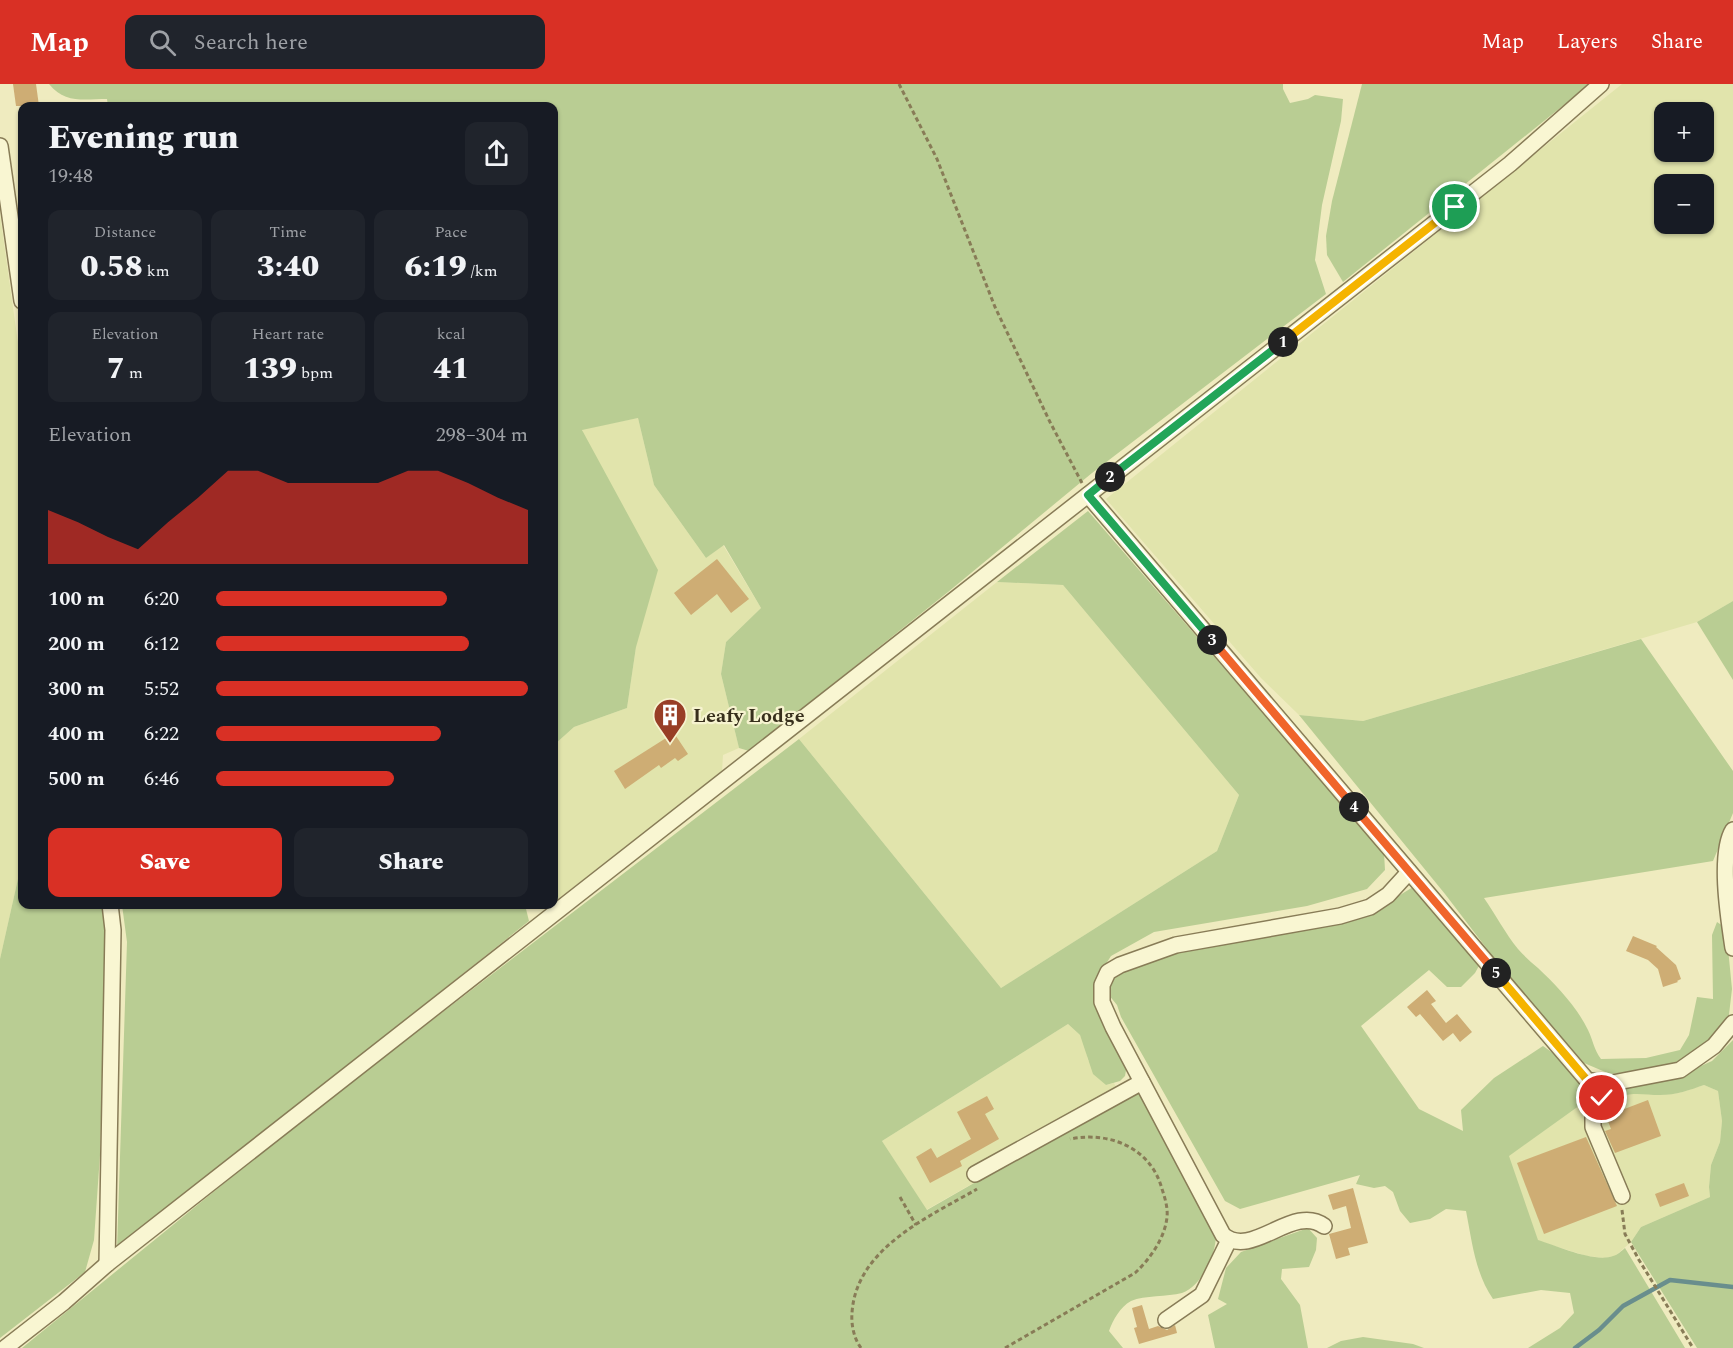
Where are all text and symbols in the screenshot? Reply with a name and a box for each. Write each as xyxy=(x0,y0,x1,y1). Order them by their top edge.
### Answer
search box xyxy=(125,15,545,69)
text: Map xyxy=(30,21,89,64)
icon: search xyxy=(146,26,179,59)
text: Search here xyxy=(194,26,308,59)
text: Map xyxy=(1482,26,1524,58)
text: Layers xyxy=(1557,26,1618,58)
text: Share xyxy=(1651,26,1703,58)
map controls xyxy=(1654,102,1714,234)
button: + xyxy=(1654,102,1714,162)
text: Evening run xyxy=(48,113,239,163)
button: share xyxy=(465,122,528,185)
text: 19:48 xyxy=(48,161,93,191)
button: − xyxy=(1654,174,1714,234)
pin xyxy=(1429,181,1480,232)
icon: arrive xyxy=(1438,190,1471,223)
text: Distance xyxy=(94,220,156,244)
text: Time xyxy=(269,220,307,244)
text: Pace xyxy=(434,220,468,244)
text: 0.58 xyxy=(80,244,143,290)
text: 3:40 xyxy=(257,244,319,290)
text: 6:19 xyxy=(404,244,467,290)
text: km xyxy=(143,259,170,283)
text: /km xyxy=(467,259,498,283)
text: Elevation xyxy=(91,322,159,346)
text: Heart rate xyxy=(252,322,324,346)
text: kcal xyxy=(437,322,465,346)
pin: 1 xyxy=(1268,327,1298,357)
text: 1 xyxy=(1279,330,1287,354)
text: 7 xyxy=(107,346,125,392)
text: 139 xyxy=(243,346,297,392)
text: 41 xyxy=(433,346,469,392)
text: m xyxy=(125,361,143,385)
text: bpm xyxy=(297,361,333,385)
text: Elevation xyxy=(48,420,132,450)
text: 298–304 m xyxy=(436,420,528,450)
pin: 2 xyxy=(1095,462,1125,492)
text: 2 xyxy=(1106,465,1114,489)
text: 100 m xyxy=(48,584,105,614)
text: 6:20 xyxy=(144,584,179,614)
pin: 3 xyxy=(1197,625,1227,655)
text: 3 xyxy=(1208,628,1216,652)
text: 200 m xyxy=(48,629,105,659)
text: 6:12 xyxy=(144,629,179,659)
text: 300 m xyxy=(48,674,105,704)
text: 5:52 xyxy=(144,674,179,704)
building icon: Leafy Lodge xyxy=(652,697,688,744)
place label: Leafy Lodge xyxy=(693,701,805,731)
text: 400 m xyxy=(48,719,105,749)
text: 6:22 xyxy=(144,719,179,749)
text: 500 m xyxy=(48,764,105,794)
text: 6:46 xyxy=(144,764,179,794)
pin: 4 xyxy=(1339,792,1369,822)
text: 4 xyxy=(1350,795,1358,819)
button: Save xyxy=(48,828,282,897)
button: Share xyxy=(294,828,528,897)
pin: 5 xyxy=(1481,958,1511,988)
text: 5 xyxy=(1492,961,1500,985)
pin xyxy=(1576,1072,1627,1123)
icon: check xyxy=(1585,1081,1618,1114)

